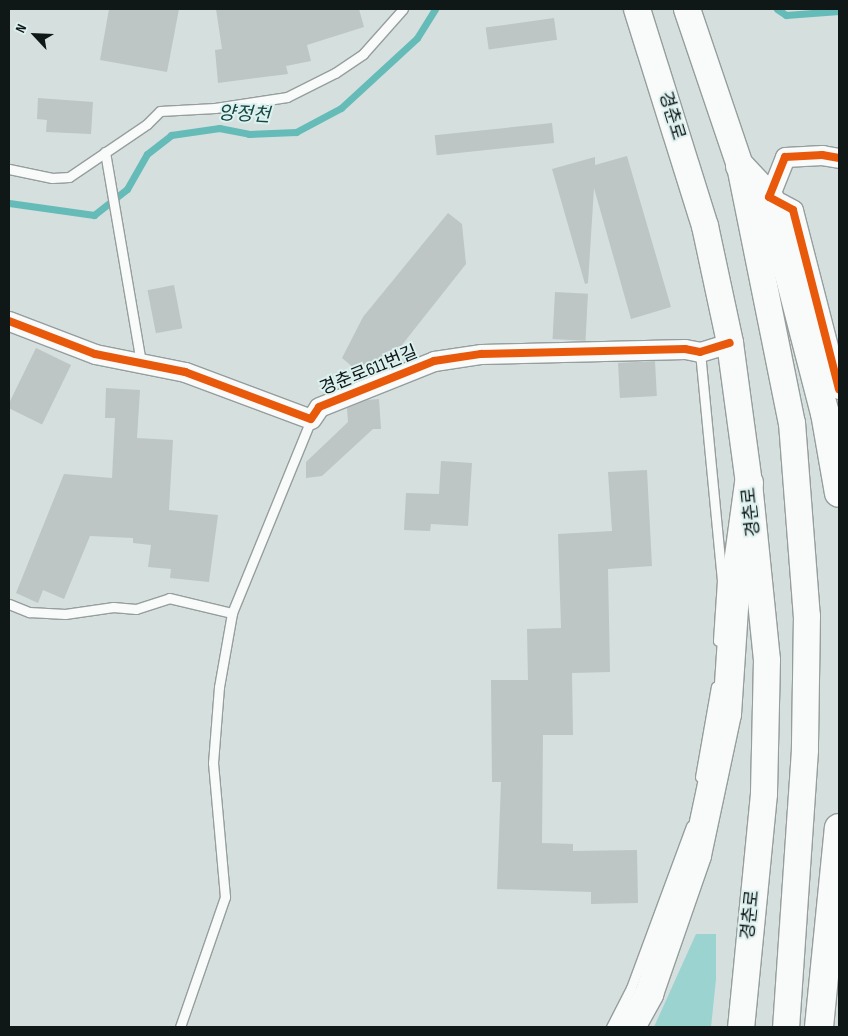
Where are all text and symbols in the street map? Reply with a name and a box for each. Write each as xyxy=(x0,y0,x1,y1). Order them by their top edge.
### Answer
north arrow xyxy=(10,10,60,60)
text: N xyxy=(12,21,30,35)
street label: 경춘로 xyxy=(653,89,689,143)
water label: 양정천 xyxy=(217,102,271,128)
street label: 경춘로611번길 xyxy=(317,342,421,400)
street label: 경춘로 xyxy=(739,486,765,538)
street label: 경춘로 xyxy=(738,889,764,941)

